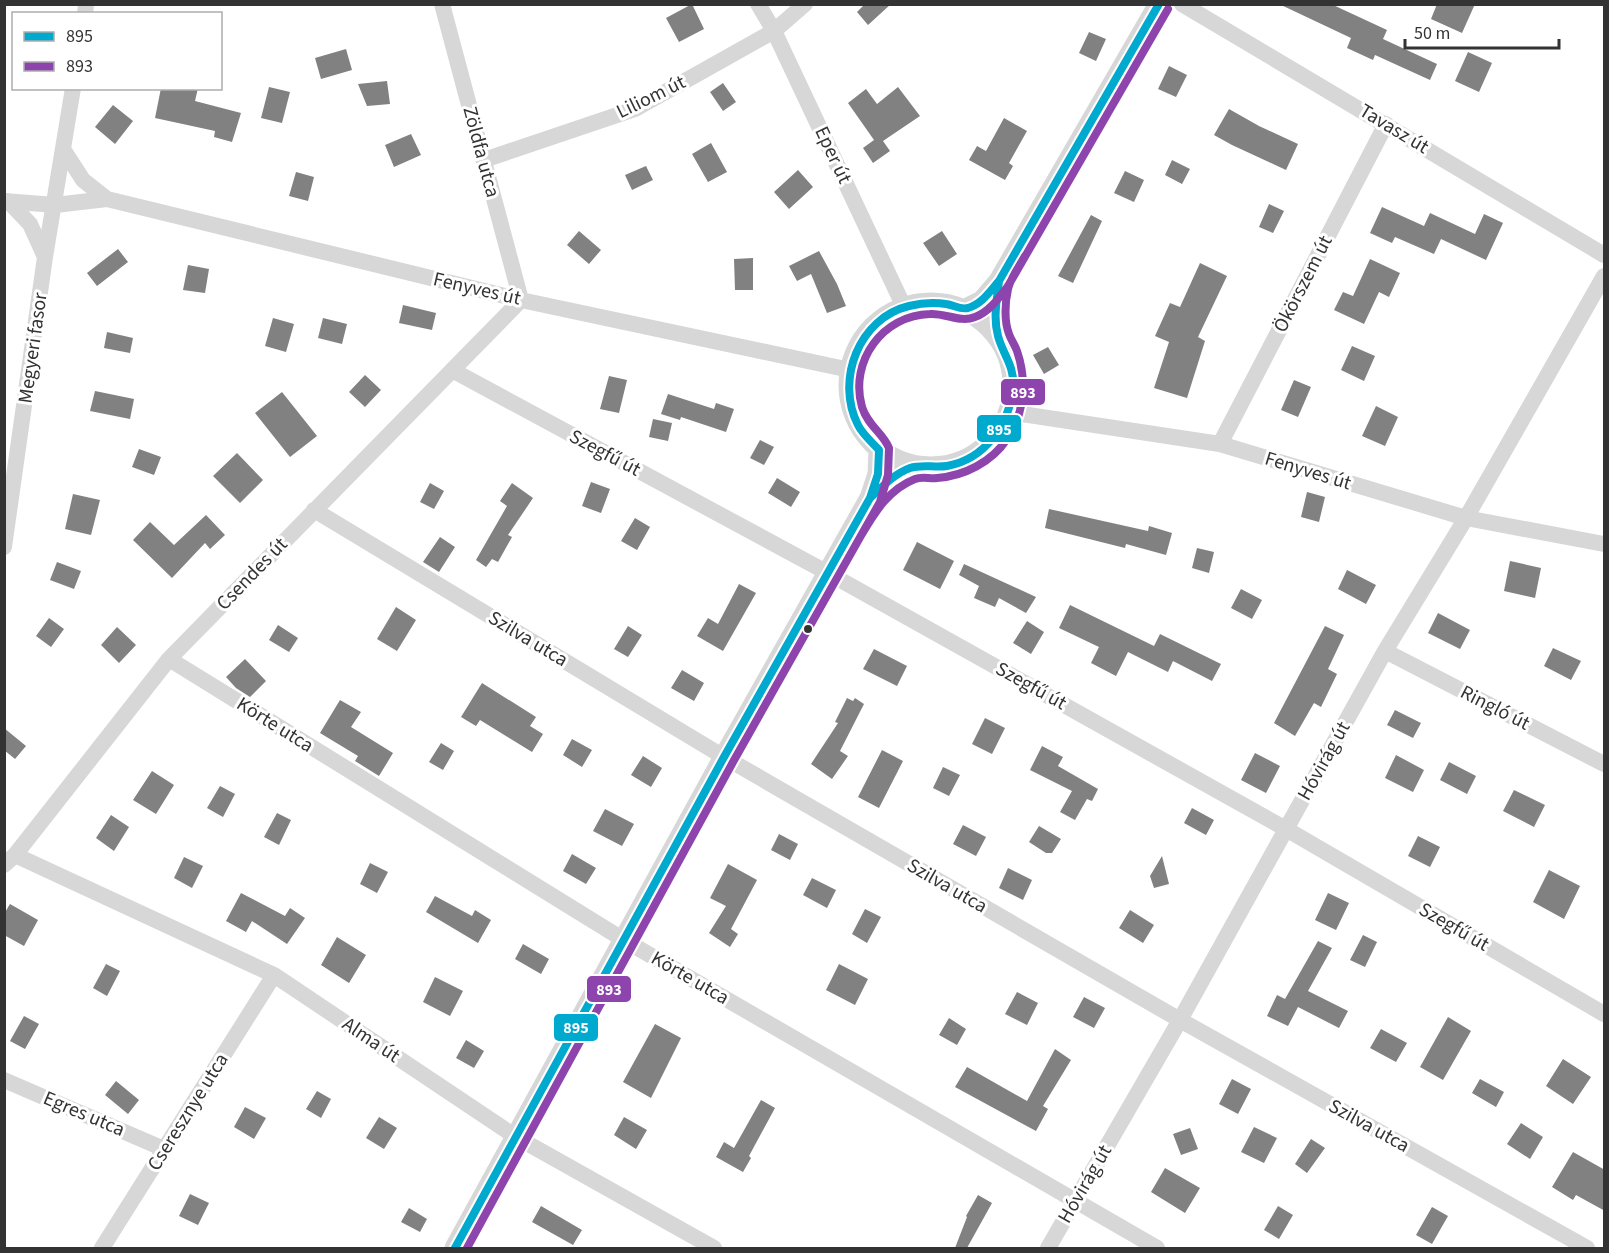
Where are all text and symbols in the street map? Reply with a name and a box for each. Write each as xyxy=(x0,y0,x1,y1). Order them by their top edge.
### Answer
legend xyxy=(12,12,222,90)
scale bar xyxy=(1405,12,1560,50)
text: 50 m xyxy=(1414,21,1450,46)
text: 895 xyxy=(66,24,93,49)
text: 893 xyxy=(66,54,93,79)
street label: Liliom út xyxy=(612,68,690,126)
street label: Tavasz út xyxy=(1354,97,1434,161)
street label: Zöldfa utca xyxy=(455,103,507,201)
street label: Eper út xyxy=(808,122,858,188)
street label: Ökörszem út xyxy=(1267,231,1339,337)
street label: Fenyves út xyxy=(430,265,524,313)
street label: Megyeri fasor xyxy=(11,291,55,405)
line badge: 893 xyxy=(1000,378,1046,406)
text: 893 xyxy=(1010,382,1036,404)
line badge: 895 xyxy=(976,414,1022,443)
text: 895 xyxy=(986,419,1012,441)
street label: Szegfű út xyxy=(564,423,646,484)
street label: Fenyves út xyxy=(1261,445,1355,497)
street label: Csendes út xyxy=(210,531,294,617)
street label: Szilva utca xyxy=(483,604,573,674)
unlabelled marker xyxy=(802,623,814,635)
street label: Szegfű út xyxy=(990,655,1072,717)
street label: Ringló út xyxy=(1455,679,1535,738)
street label: Körte utca xyxy=(231,690,319,760)
street label: Hóvirág út xyxy=(1291,716,1357,806)
street label: Szilva utca xyxy=(902,852,992,920)
street label: Szegfű út xyxy=(1414,896,1495,959)
street label: Körte utca xyxy=(646,944,734,1012)
line badge: 893 xyxy=(586,975,632,1003)
text: 893 xyxy=(596,979,622,1001)
street label: Alma út xyxy=(337,1010,406,1070)
line badge: 895 xyxy=(553,1013,599,1042)
text: 895 xyxy=(563,1017,589,1039)
street label: Cseresznye utca xyxy=(141,1048,235,1176)
street label: Egres utca xyxy=(39,1084,129,1144)
street label: Szilva utca xyxy=(1323,1092,1415,1160)
street label: Hóvirág út xyxy=(1051,1139,1119,1228)

